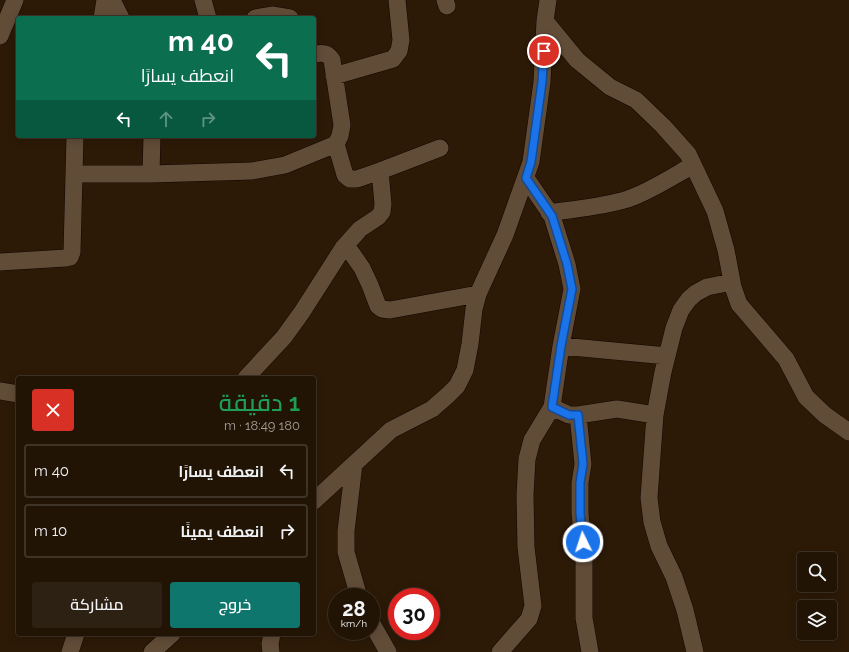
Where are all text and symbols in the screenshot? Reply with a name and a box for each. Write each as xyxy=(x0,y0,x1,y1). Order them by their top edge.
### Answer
text: 40 m xyxy=(168,25,234,58)
icon: left xyxy=(248,32,300,84)
pin xyxy=(527,34,561,68)
icon: arrive xyxy=(533,40,555,62)
text: انعطف يسارًا xyxy=(141,65,234,86)
icon: left xyxy=(113,108,135,130)
icon: ahead xyxy=(155,108,177,130)
icon: right xyxy=(197,108,219,130)
text: 1 دقيقة xyxy=(219,388,300,417)
button: close xyxy=(32,389,74,431)
text: 180 m · 18:49 xyxy=(224,418,300,433)
icon: left xyxy=(276,460,298,482)
text: 40 m xyxy=(34,462,69,480)
text: انعطف يسارًا xyxy=(179,463,264,481)
icon: right xyxy=(276,520,298,542)
position arrow xyxy=(562,521,604,563)
text: 10 m xyxy=(34,522,67,540)
text: انعطف يمينًا xyxy=(180,523,264,541)
map controls xyxy=(797,552,837,640)
button: search xyxy=(797,552,837,592)
button: مشاركة xyxy=(32,582,162,628)
button: خروج xyxy=(170,582,300,628)
speed limit sign: 30 xyxy=(388,588,440,640)
text: 28 xyxy=(342,597,366,621)
button: layers xyxy=(797,600,837,640)
text: km/h xyxy=(341,618,367,629)

